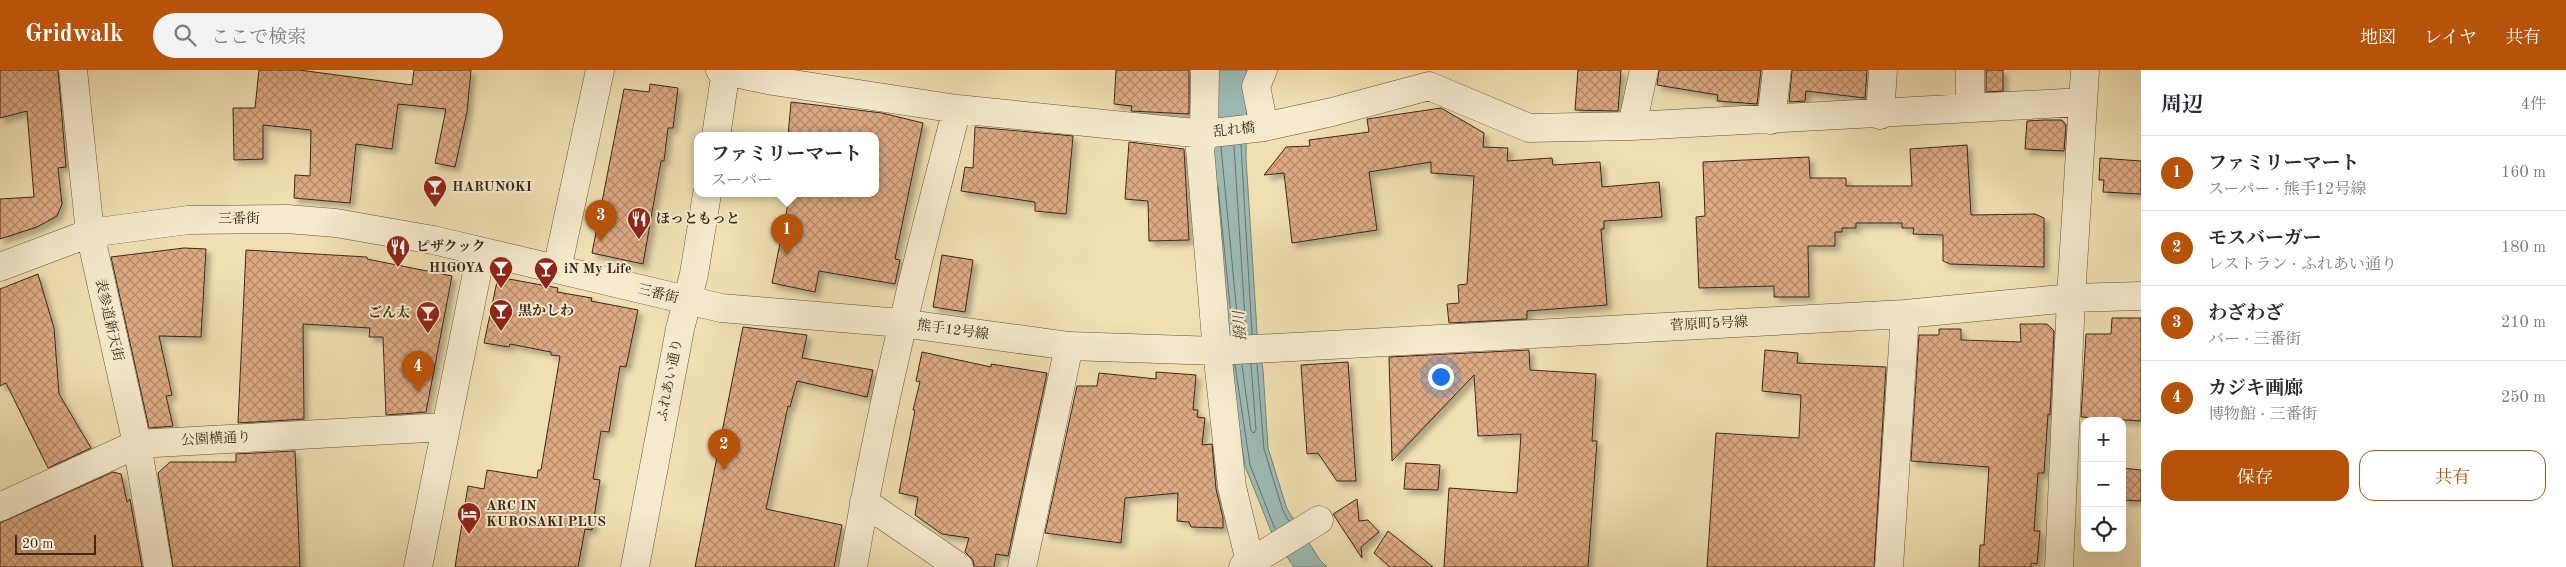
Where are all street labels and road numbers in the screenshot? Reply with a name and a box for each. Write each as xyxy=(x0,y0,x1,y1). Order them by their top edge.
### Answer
street label: 乱れ橋 xyxy=(1212,120,1256,139)
street label: 三番街 xyxy=(218,211,260,226)
street label: 表参道新天街 xyxy=(93,277,126,362)
street label: 三番街 xyxy=(636,281,680,306)
street label: 菅原町5号線 xyxy=(1670,314,1748,333)
street label: 熊手12号線 xyxy=(916,317,990,342)
street label: ふれあい通り xyxy=(654,337,685,423)
street label: 公園横通り xyxy=(181,429,251,448)

